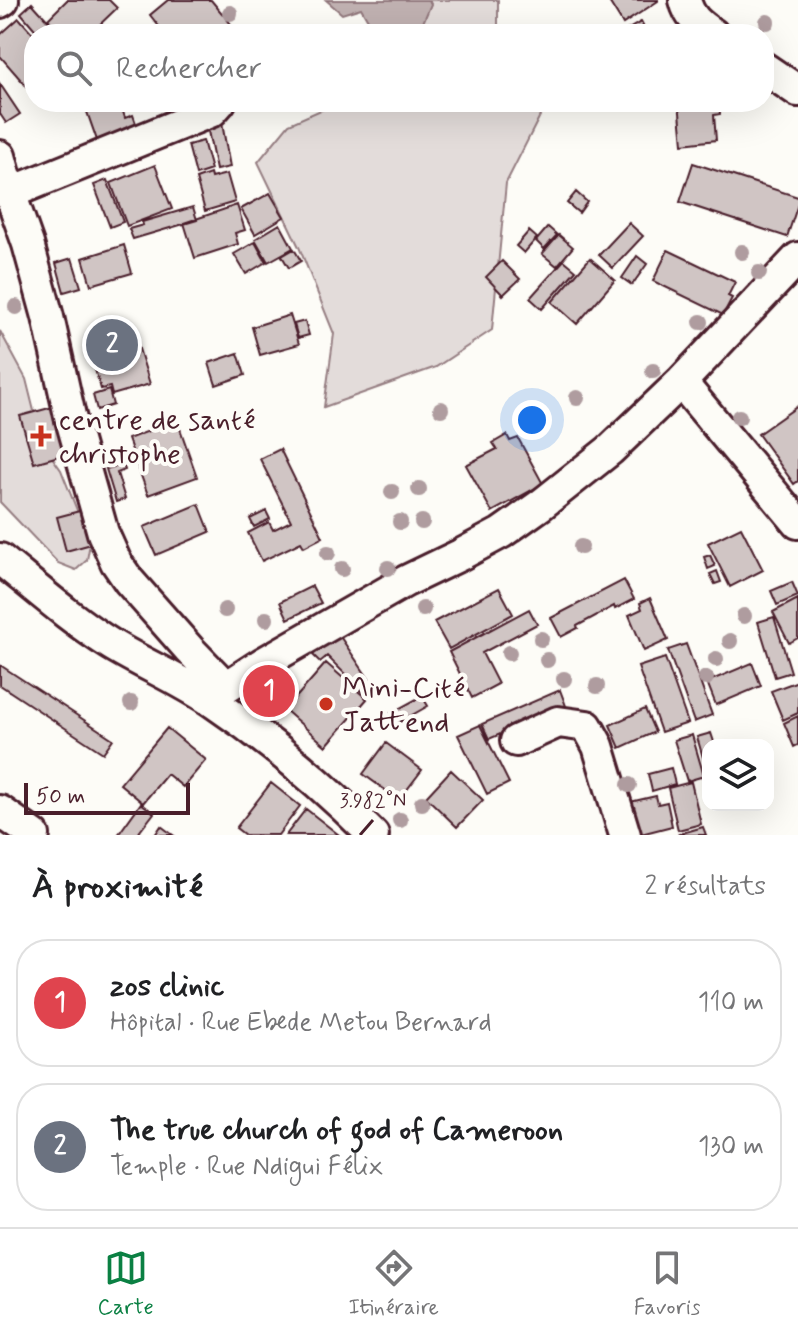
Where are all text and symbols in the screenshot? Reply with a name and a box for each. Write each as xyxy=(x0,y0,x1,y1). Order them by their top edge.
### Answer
search box xyxy=(24,24,774,112)
icon: search xyxy=(52,46,96,90)
text: Rechercher xyxy=(116,49,262,88)
pin: 2 xyxy=(86,315,138,375)
your location xyxy=(512,400,552,440)
place label: centre de santé christophe xyxy=(59,401,255,474)
marker: centre de santé christophe xyxy=(30,425,52,447)
pin: 1 xyxy=(243,661,295,721)
place label: Mini-Cité Jattend xyxy=(342,669,465,742)
marker: Mini-Cité Jattend xyxy=(317,695,335,713)
map controls xyxy=(702,739,774,811)
button: layers xyxy=(702,739,774,811)
scale bar xyxy=(24,779,190,815)
text: 50 m xyxy=(36,783,85,811)
text: 3.982°N xyxy=(340,788,406,815)
text: À proximité xyxy=(32,865,203,910)
text: 2 résultats xyxy=(644,870,766,904)
text: zos clinic xyxy=(110,967,224,1006)
text: 1 xyxy=(54,986,66,1020)
text: 110 m xyxy=(698,986,764,1020)
text: Hôpital · Rue Ebede Metou Bernard xyxy=(110,1006,492,1040)
text: The true church of god of Cameroon xyxy=(110,1111,563,1150)
text: 2 xyxy=(54,1130,66,1164)
text: 130 m xyxy=(698,1130,764,1164)
text: Temple · Rue Ndigui Félix xyxy=(110,1150,383,1184)
tab: Carte xyxy=(97,1246,154,1322)
tab: Itinéraire xyxy=(349,1246,439,1322)
tab: Favoris xyxy=(634,1246,701,1322)

